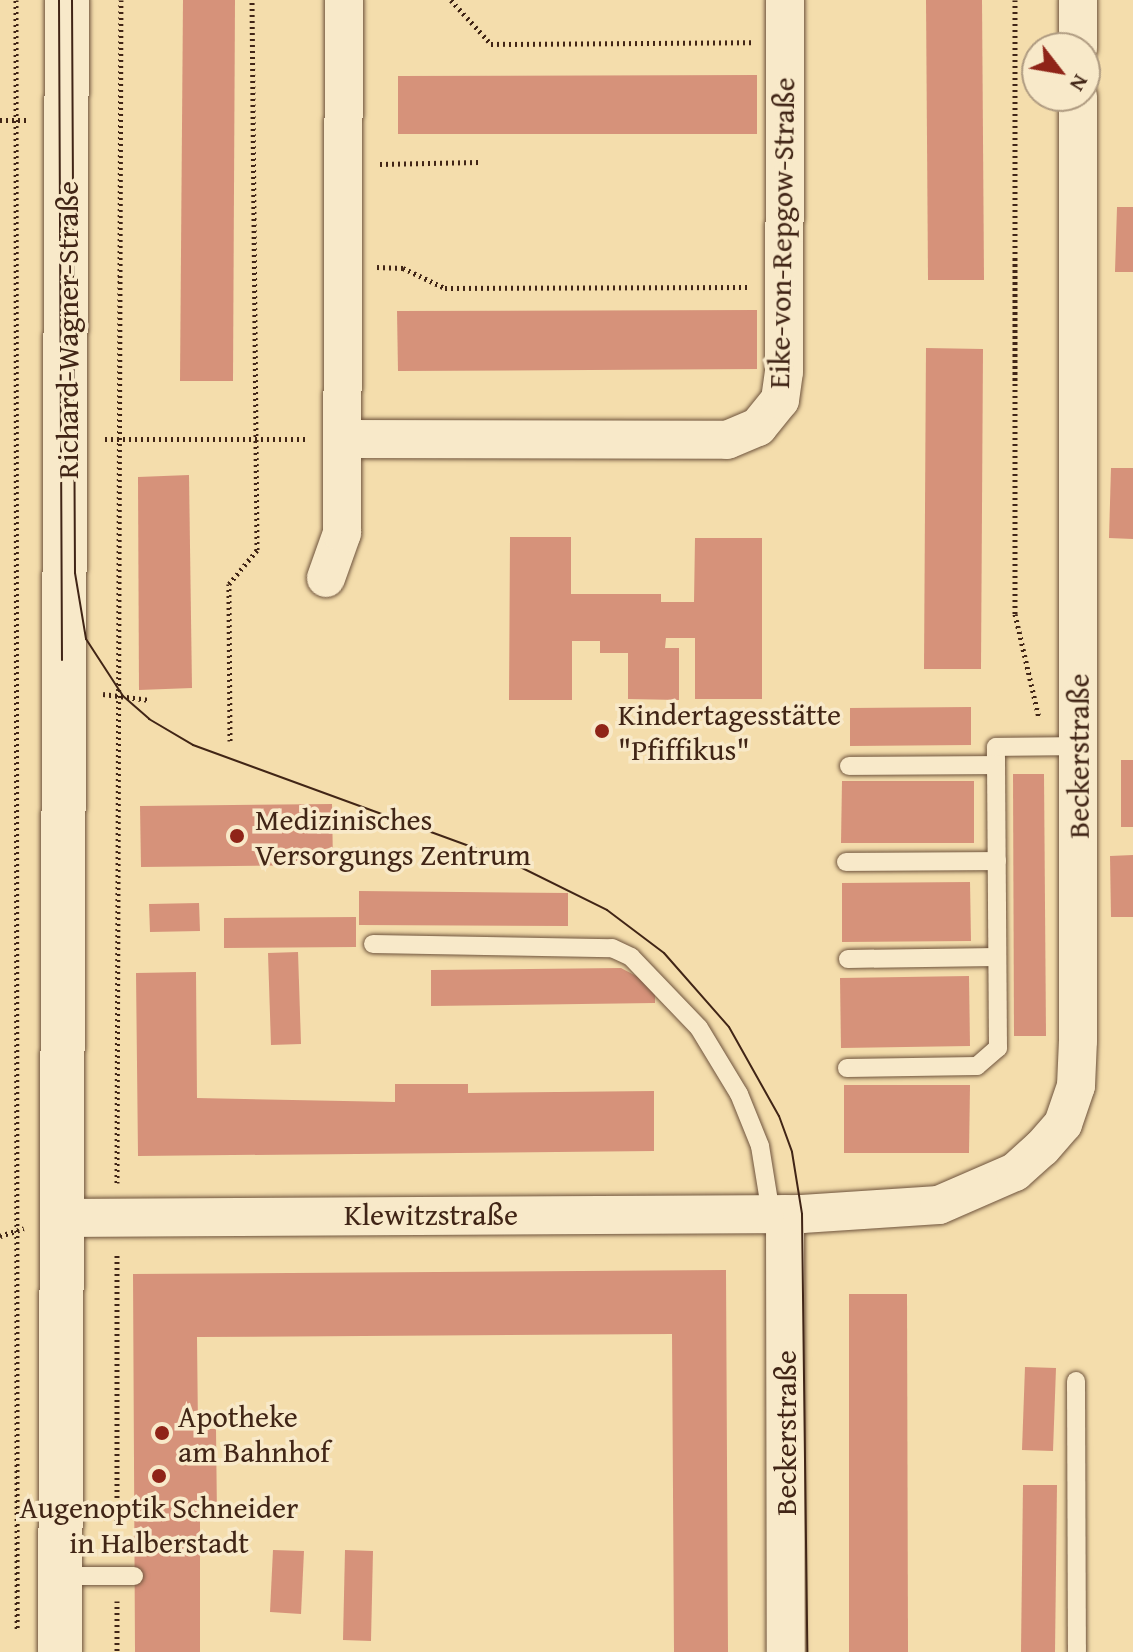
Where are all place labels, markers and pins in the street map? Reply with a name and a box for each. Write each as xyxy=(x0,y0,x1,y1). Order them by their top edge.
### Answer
place label: Kindertagesstätte "Pfiffikus" xyxy=(618,696,841,766)
marker: Kindertagesstätte "Pfiffikus" xyxy=(593,722,611,740)
place label: Medizinisches Versorgungs Zentrum xyxy=(255,801,531,872)
marker: Medizinisches Versorgungs Zentrum xyxy=(226,825,248,847)
place label: Apotheke am Bahnhof xyxy=(178,1398,330,1468)
marker: Apotheke am Bahnhof xyxy=(153,1424,171,1442)
marker: Augenoptik Schneider in Halberstadt xyxy=(150,1467,168,1485)
place label: Augenoptik Schneider in Halberstadt xyxy=(20,1489,298,1560)

